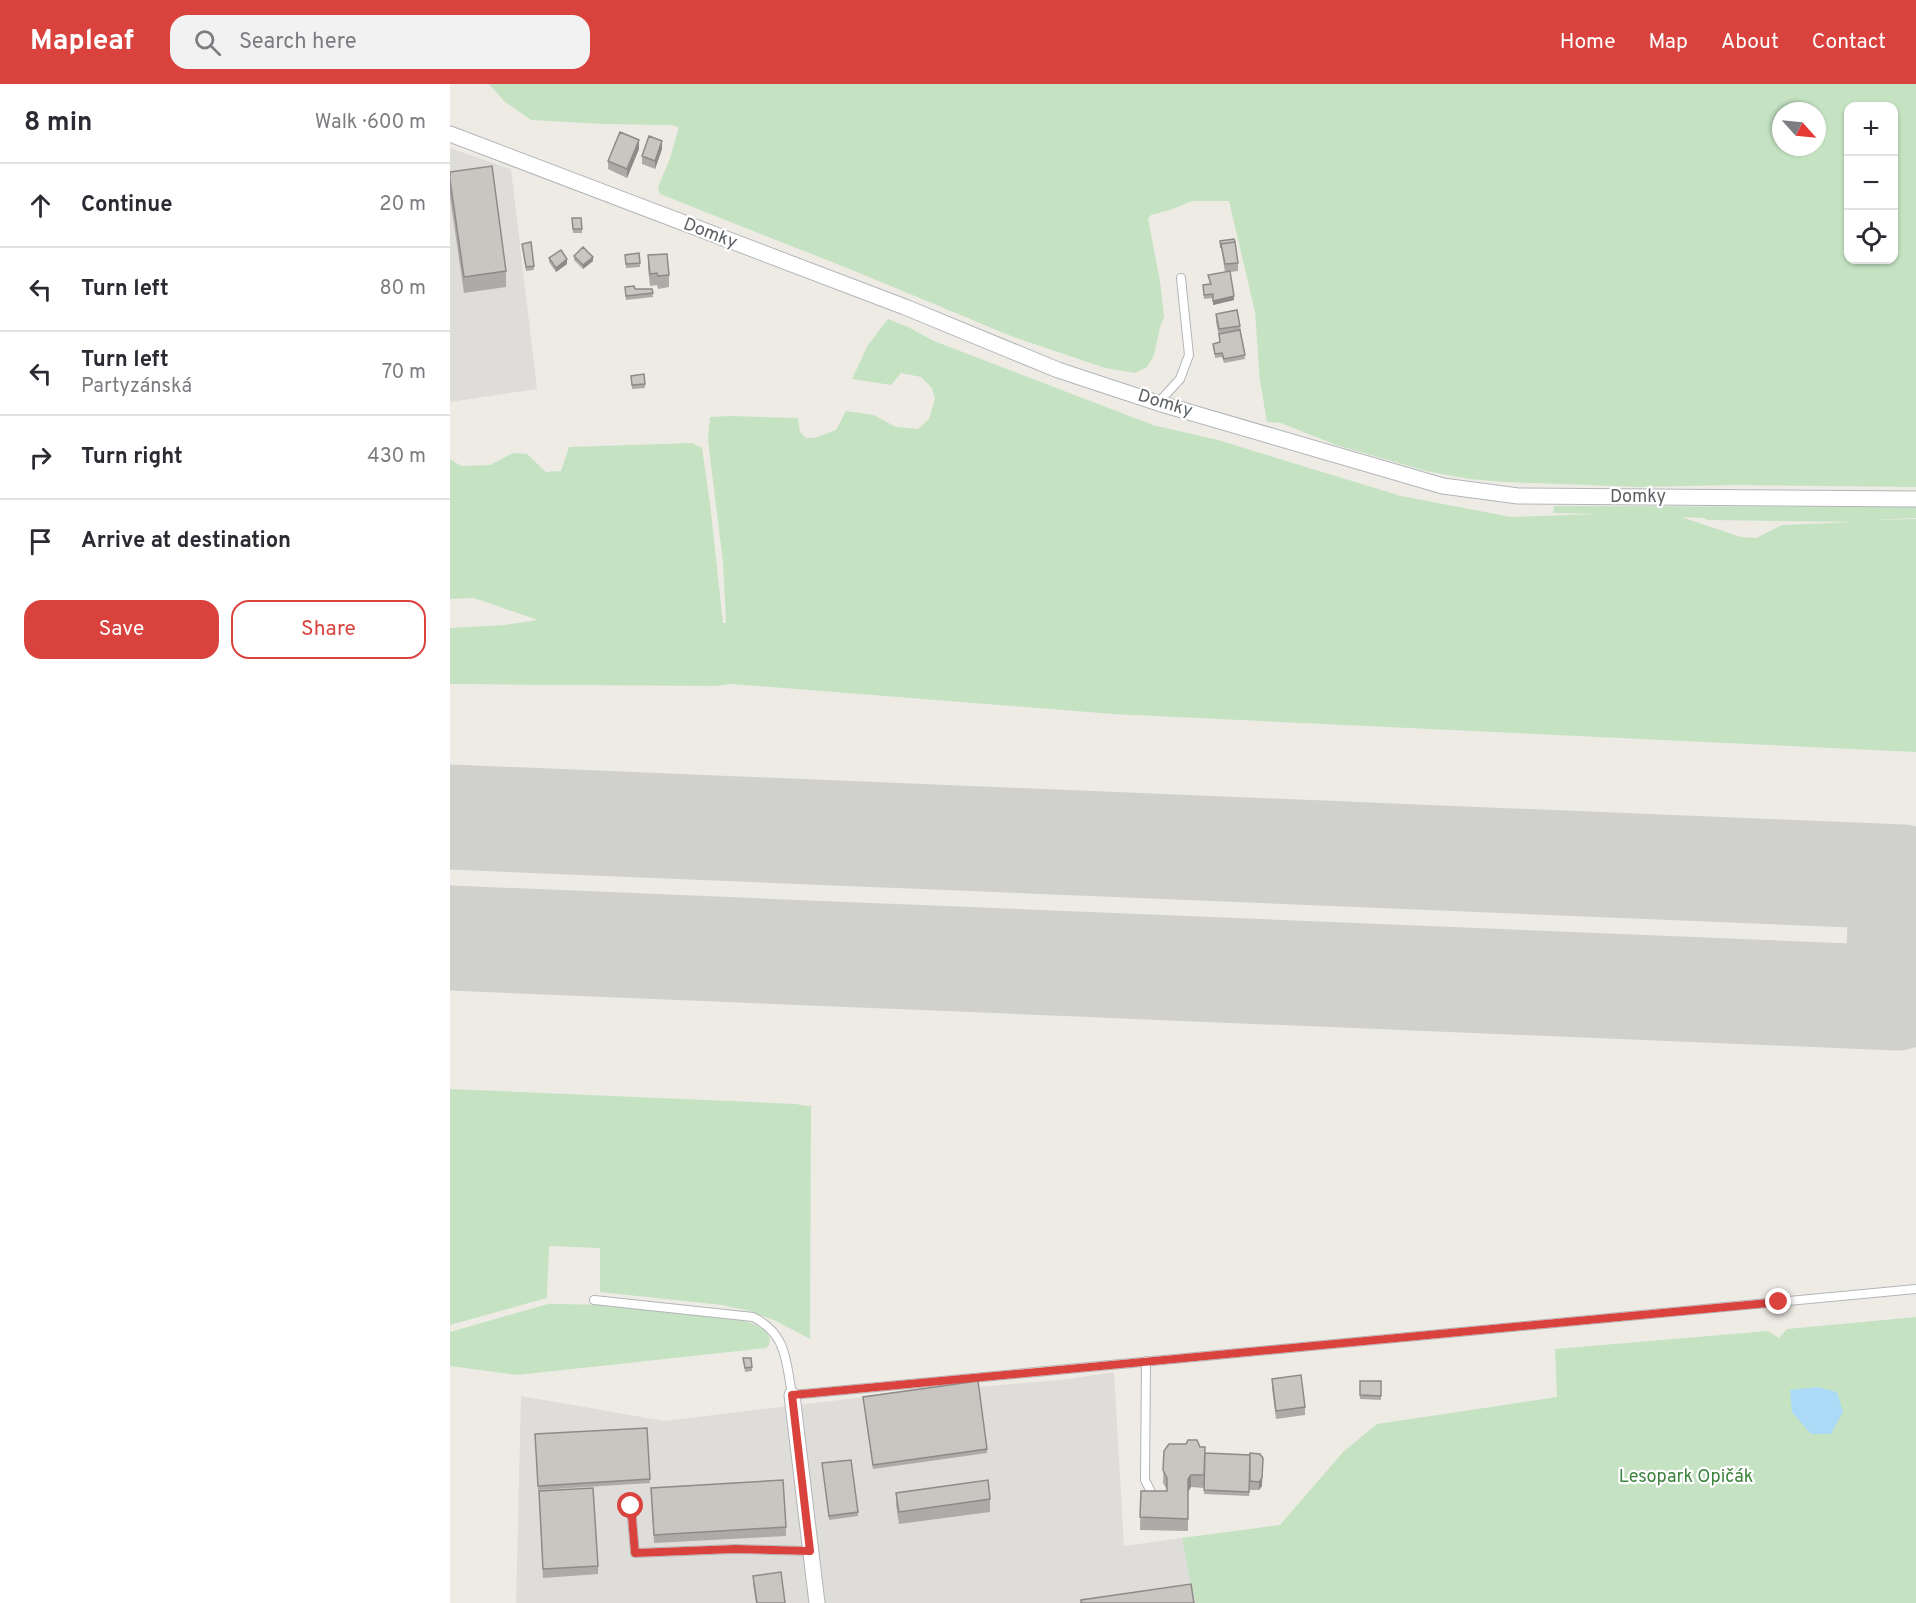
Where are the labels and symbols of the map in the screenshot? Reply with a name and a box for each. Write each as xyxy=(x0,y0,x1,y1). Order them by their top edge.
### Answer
north arrow xyxy=(1772,102,1826,156)
street label: Domky xyxy=(680,213,740,255)
street label: Domky xyxy=(1135,385,1195,423)
street label: Domky xyxy=(1610,486,1666,509)
route end xyxy=(1765,1288,1791,1314)
park label: Lesopark Opičák xyxy=(1619,1466,1753,1489)
route start xyxy=(617,1492,643,1518)

